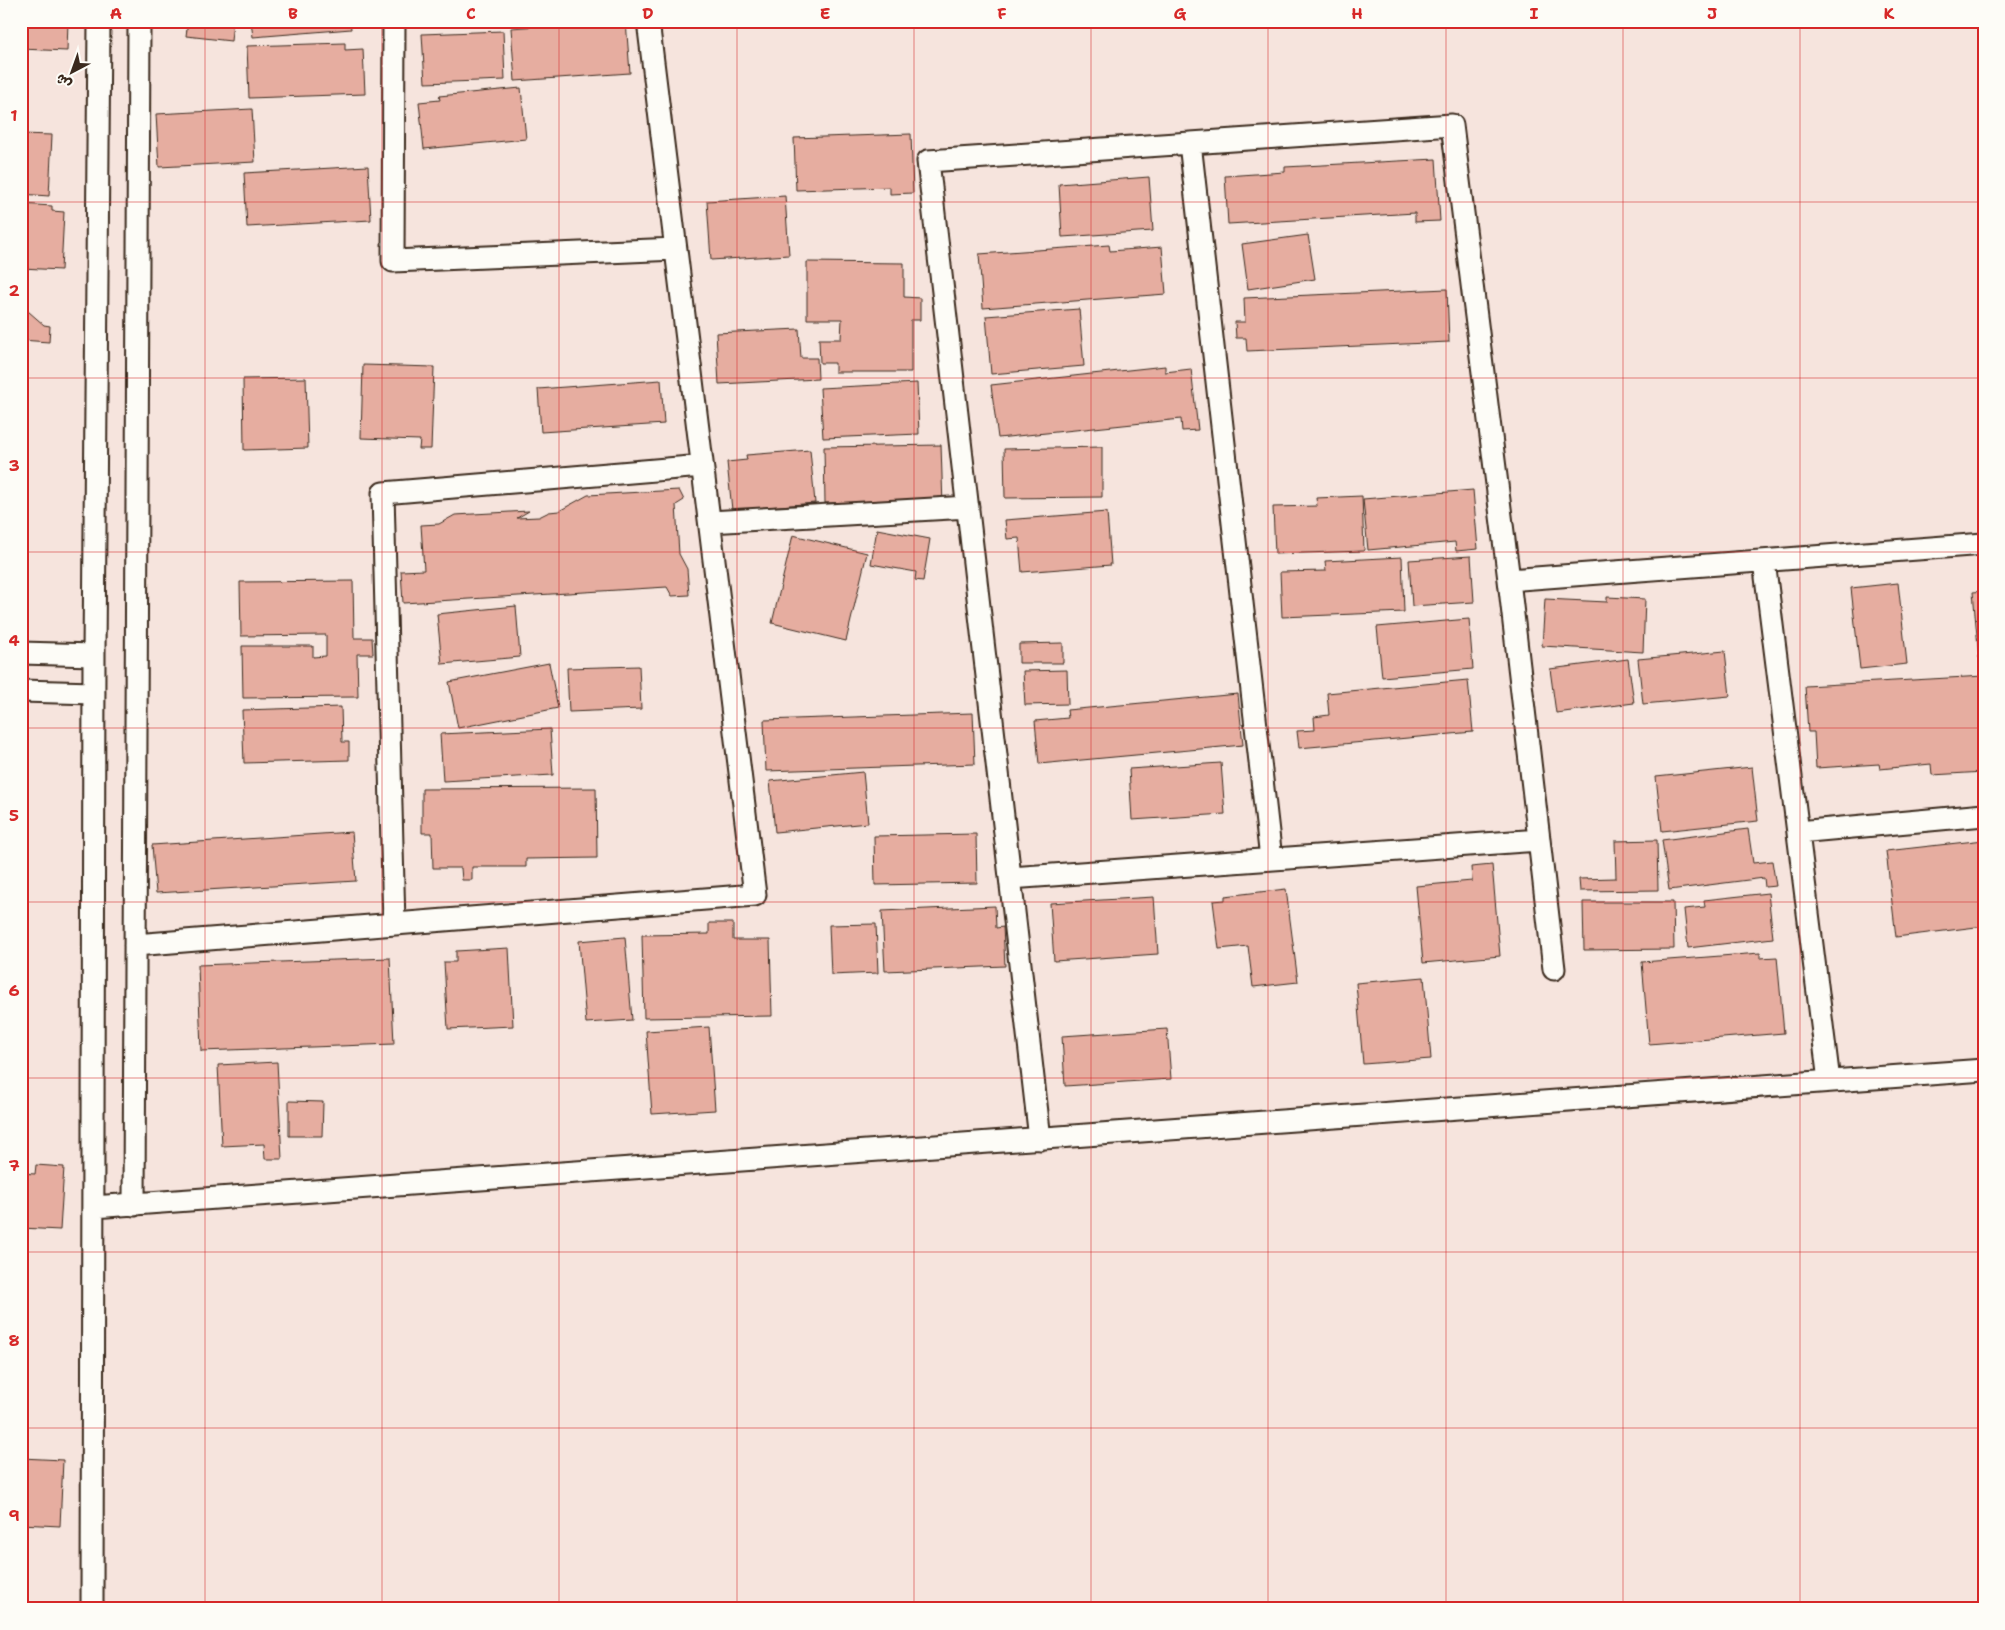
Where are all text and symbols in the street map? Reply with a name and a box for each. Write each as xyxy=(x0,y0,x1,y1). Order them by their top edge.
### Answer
text: A xyxy=(110,3,122,24)
text: B xyxy=(288,3,298,24)
text: C xyxy=(466,3,476,24)
text: D xyxy=(642,3,654,24)
text: E xyxy=(820,3,830,24)
text: F xyxy=(997,3,1007,24)
text: G xyxy=(1174,3,1187,24)
text: H xyxy=(1351,3,1363,24)
text: I xyxy=(1530,3,1539,24)
text: J xyxy=(1707,3,1717,24)
text: K xyxy=(1884,3,1895,24)
north arrow xyxy=(48,48,98,98)
text: ش xyxy=(52,70,75,94)
text: 1 xyxy=(10,105,18,126)
text: 2 xyxy=(8,280,20,301)
text: 3 xyxy=(8,455,20,476)
text: 4 xyxy=(8,630,20,651)
text: 5 xyxy=(9,805,19,826)
text: 6 xyxy=(8,980,20,1001)
text: 7 xyxy=(8,1155,20,1176)
text: 8 xyxy=(8,1330,20,1351)
text: 9 xyxy=(8,1505,20,1526)

